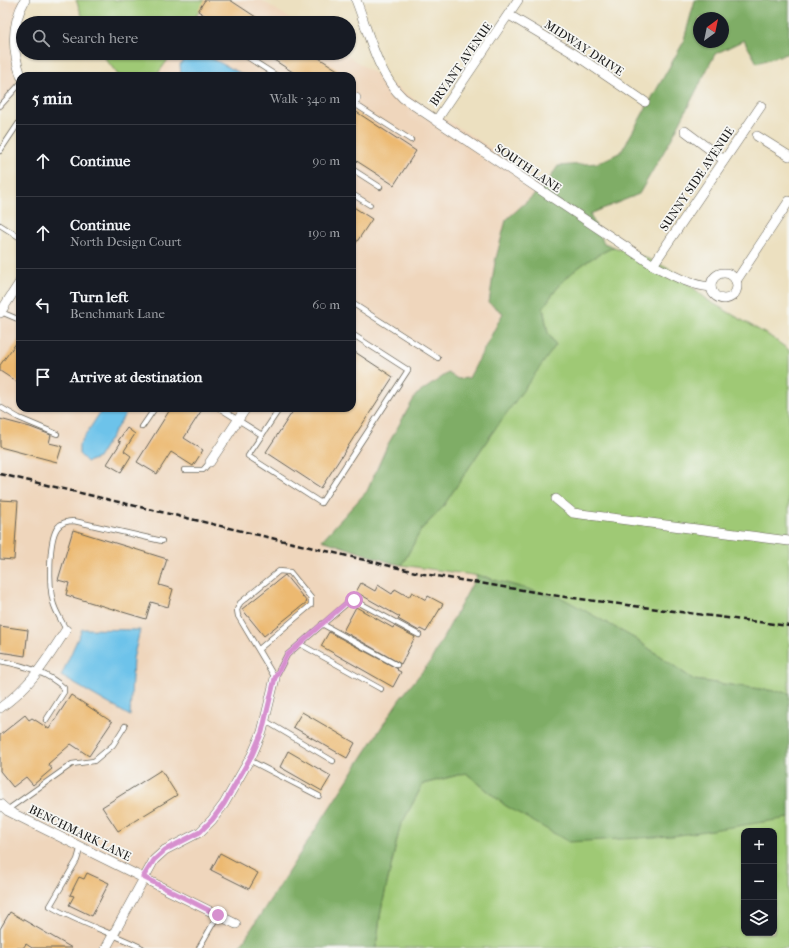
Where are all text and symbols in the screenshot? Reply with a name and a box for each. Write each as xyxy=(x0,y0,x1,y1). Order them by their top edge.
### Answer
north arrow xyxy=(693,12,729,48)
search box xyxy=(16,16,356,60)
street label: MIDWAY DRIVE xyxy=(542,17,626,79)
street label: BRYANT AVENUE xyxy=(427,19,495,109)
icon: search xyxy=(30,27,52,49)
text: Search here xyxy=(62,29,138,47)
text: 5 min xyxy=(32,88,72,108)
text: Walk · 340 m xyxy=(270,91,340,106)
street label: SUNNY SIDE AVENUE xyxy=(657,124,737,234)
street label: SOUTH LANE xyxy=(492,141,564,195)
icon: ahead xyxy=(32,150,54,172)
text: Continue xyxy=(70,152,130,170)
text: 90 m xyxy=(312,153,340,168)
text: Continue xyxy=(70,216,130,234)
icon: ahead xyxy=(32,222,54,244)
text: 190 m xyxy=(308,225,340,240)
text: North Design Court xyxy=(70,234,182,249)
text: Turn left xyxy=(70,288,128,306)
icon: left xyxy=(32,294,54,316)
text: 60 m xyxy=(312,297,340,312)
text: Benchmark Lane xyxy=(70,306,165,321)
icon: arrive xyxy=(32,366,54,388)
text: Arrive at destination xyxy=(70,368,202,386)
route start xyxy=(345,591,363,609)
street label: BENCHMARK LANE xyxy=(27,802,133,864)
map controls xyxy=(741,828,777,936)
button: + xyxy=(741,828,777,864)
button: − xyxy=(741,864,777,900)
button: layers xyxy=(741,900,777,936)
route end xyxy=(209,906,227,924)

